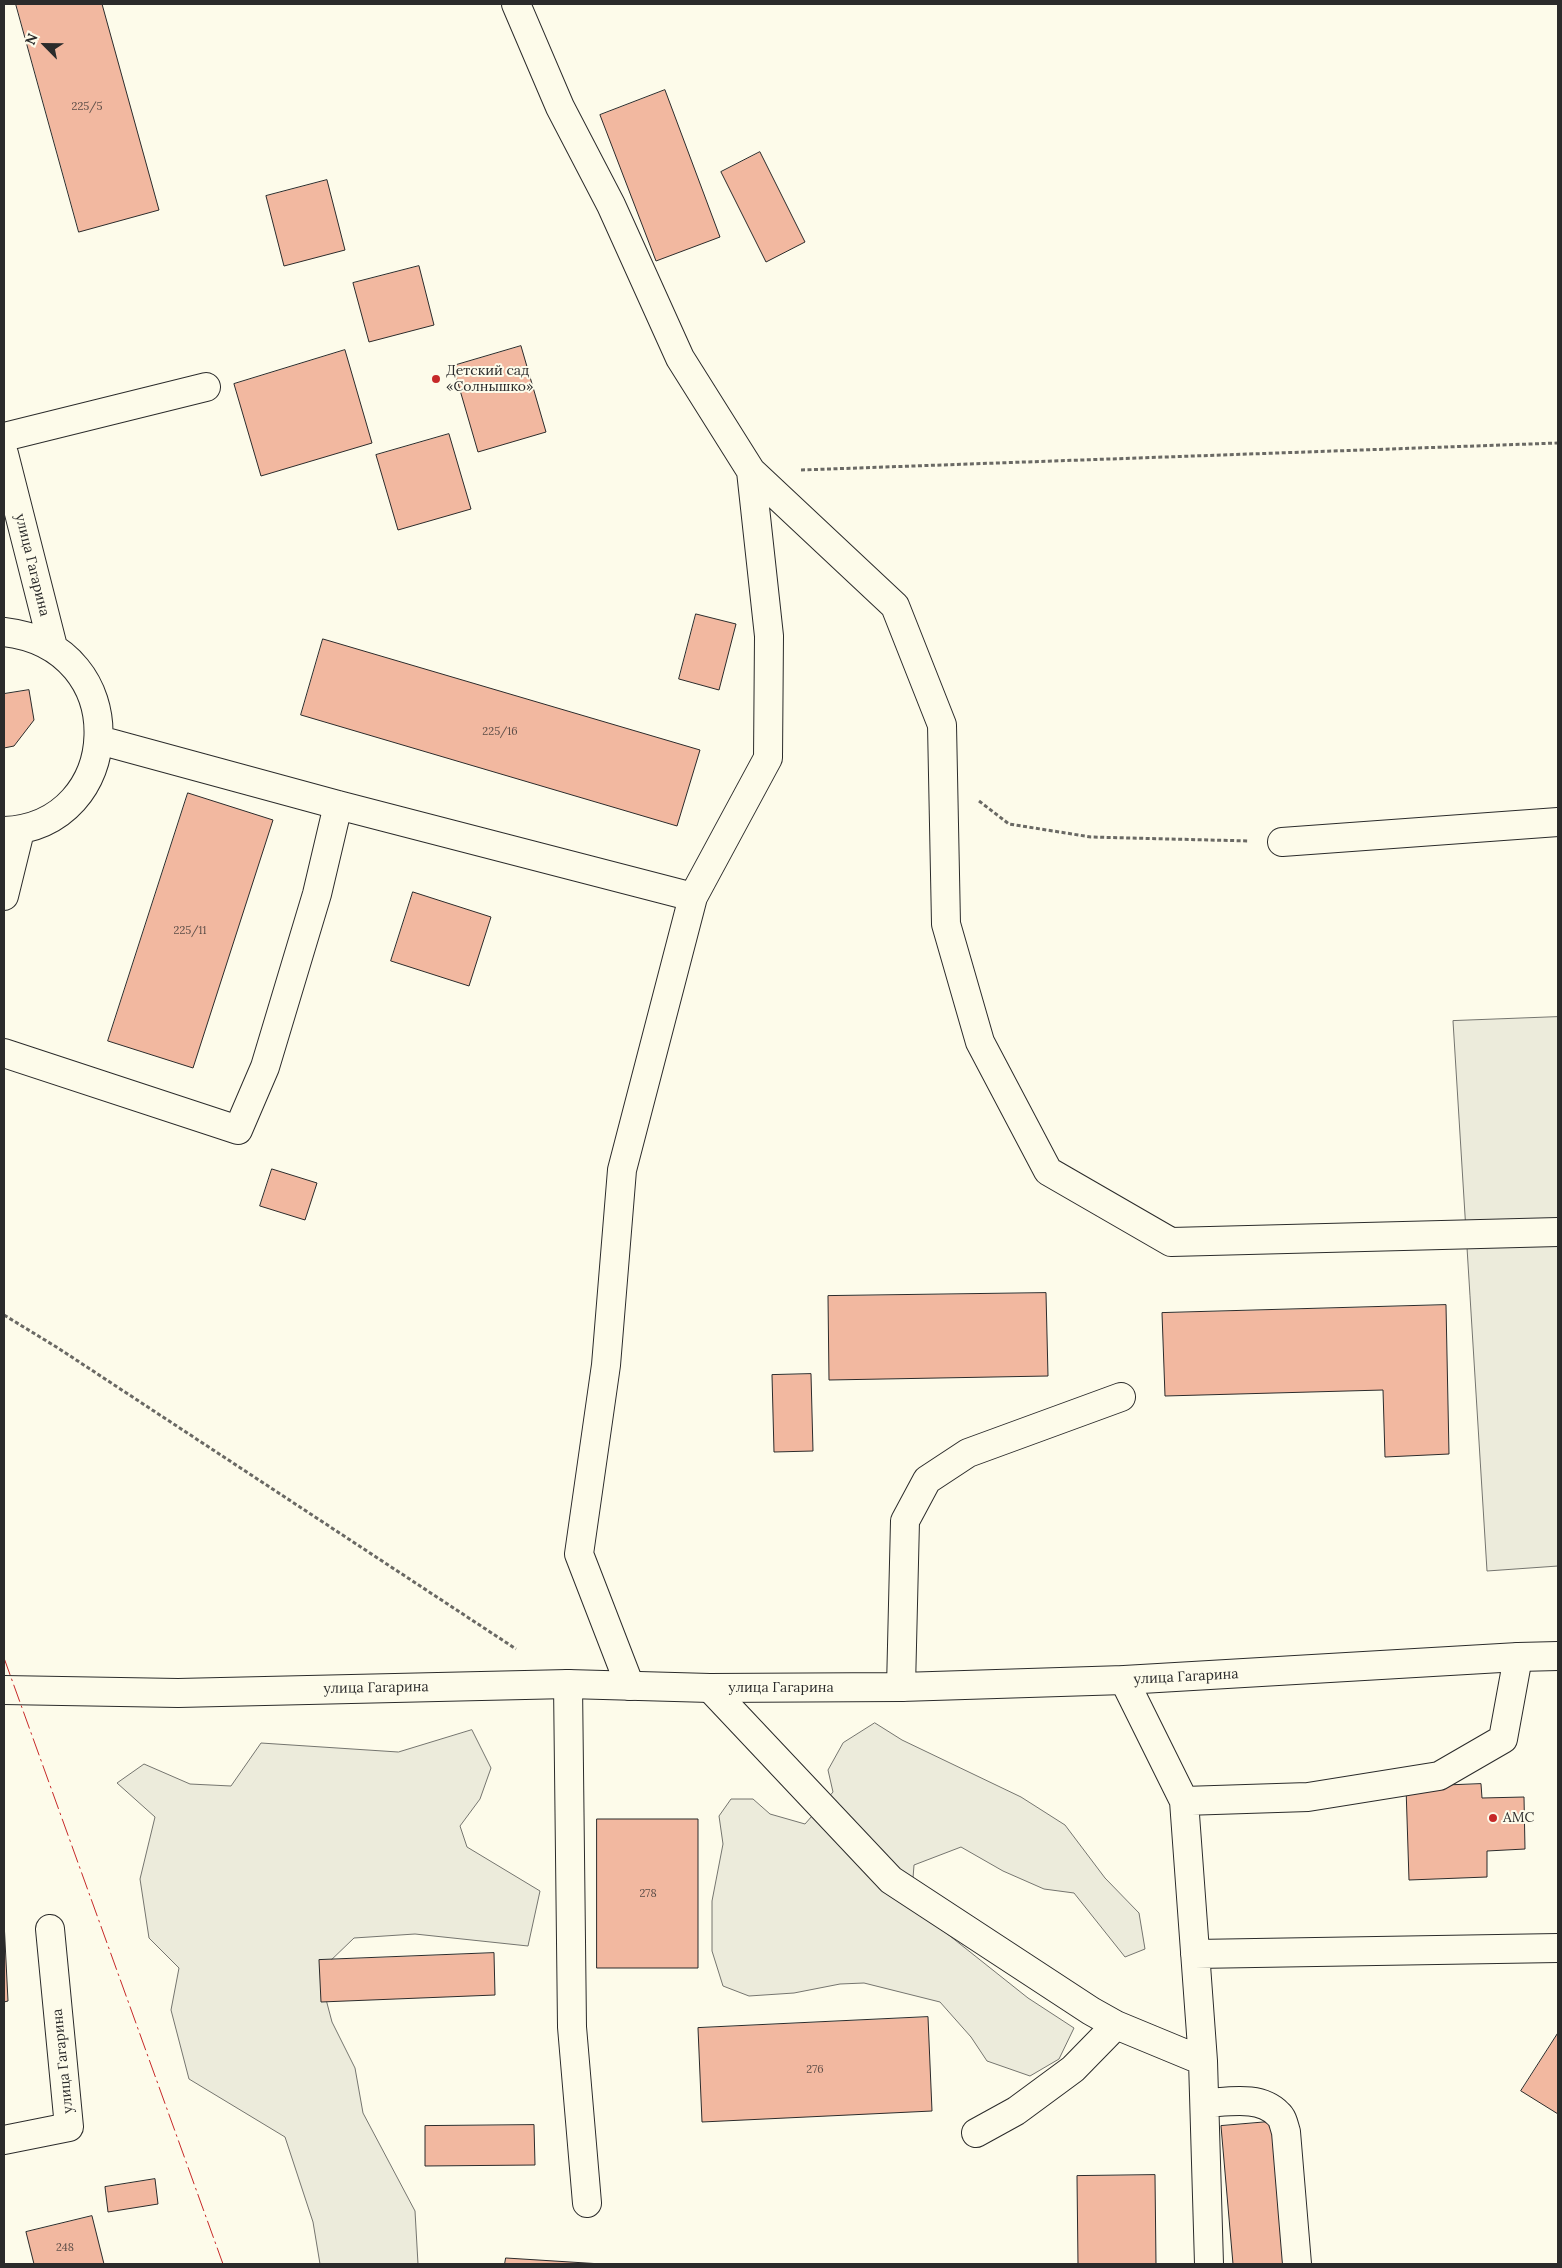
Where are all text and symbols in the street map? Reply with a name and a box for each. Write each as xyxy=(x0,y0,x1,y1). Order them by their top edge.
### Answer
north arrow xyxy=(20,20,70,70)
text: N xyxy=(21,31,42,48)
house number: 225/5 xyxy=(72,100,102,114)
place label: Детский сад «Солнышко» xyxy=(446,363,533,396)
marker: Детский сад «Солнышко» xyxy=(430,373,442,385)
street label: улица Гагарина xyxy=(11,512,53,618)
house number: 225/16 xyxy=(482,725,518,739)
house number: 225/11 xyxy=(174,924,206,938)
street label: улица Гагарина xyxy=(1133,1666,1239,1688)
street label: улица Гагарина xyxy=(323,1679,429,1697)
street label: улица Гагарина xyxy=(728,1680,834,1696)
place label: AMC xyxy=(1503,1810,1534,1826)
marker: AMC xyxy=(1487,1812,1499,1824)
house number: 278 xyxy=(639,1887,657,1901)
street label: улица Гагарина xyxy=(49,2008,77,2114)
house number: 276 xyxy=(806,2063,824,2077)
house number: 248 xyxy=(56,2241,74,2255)

